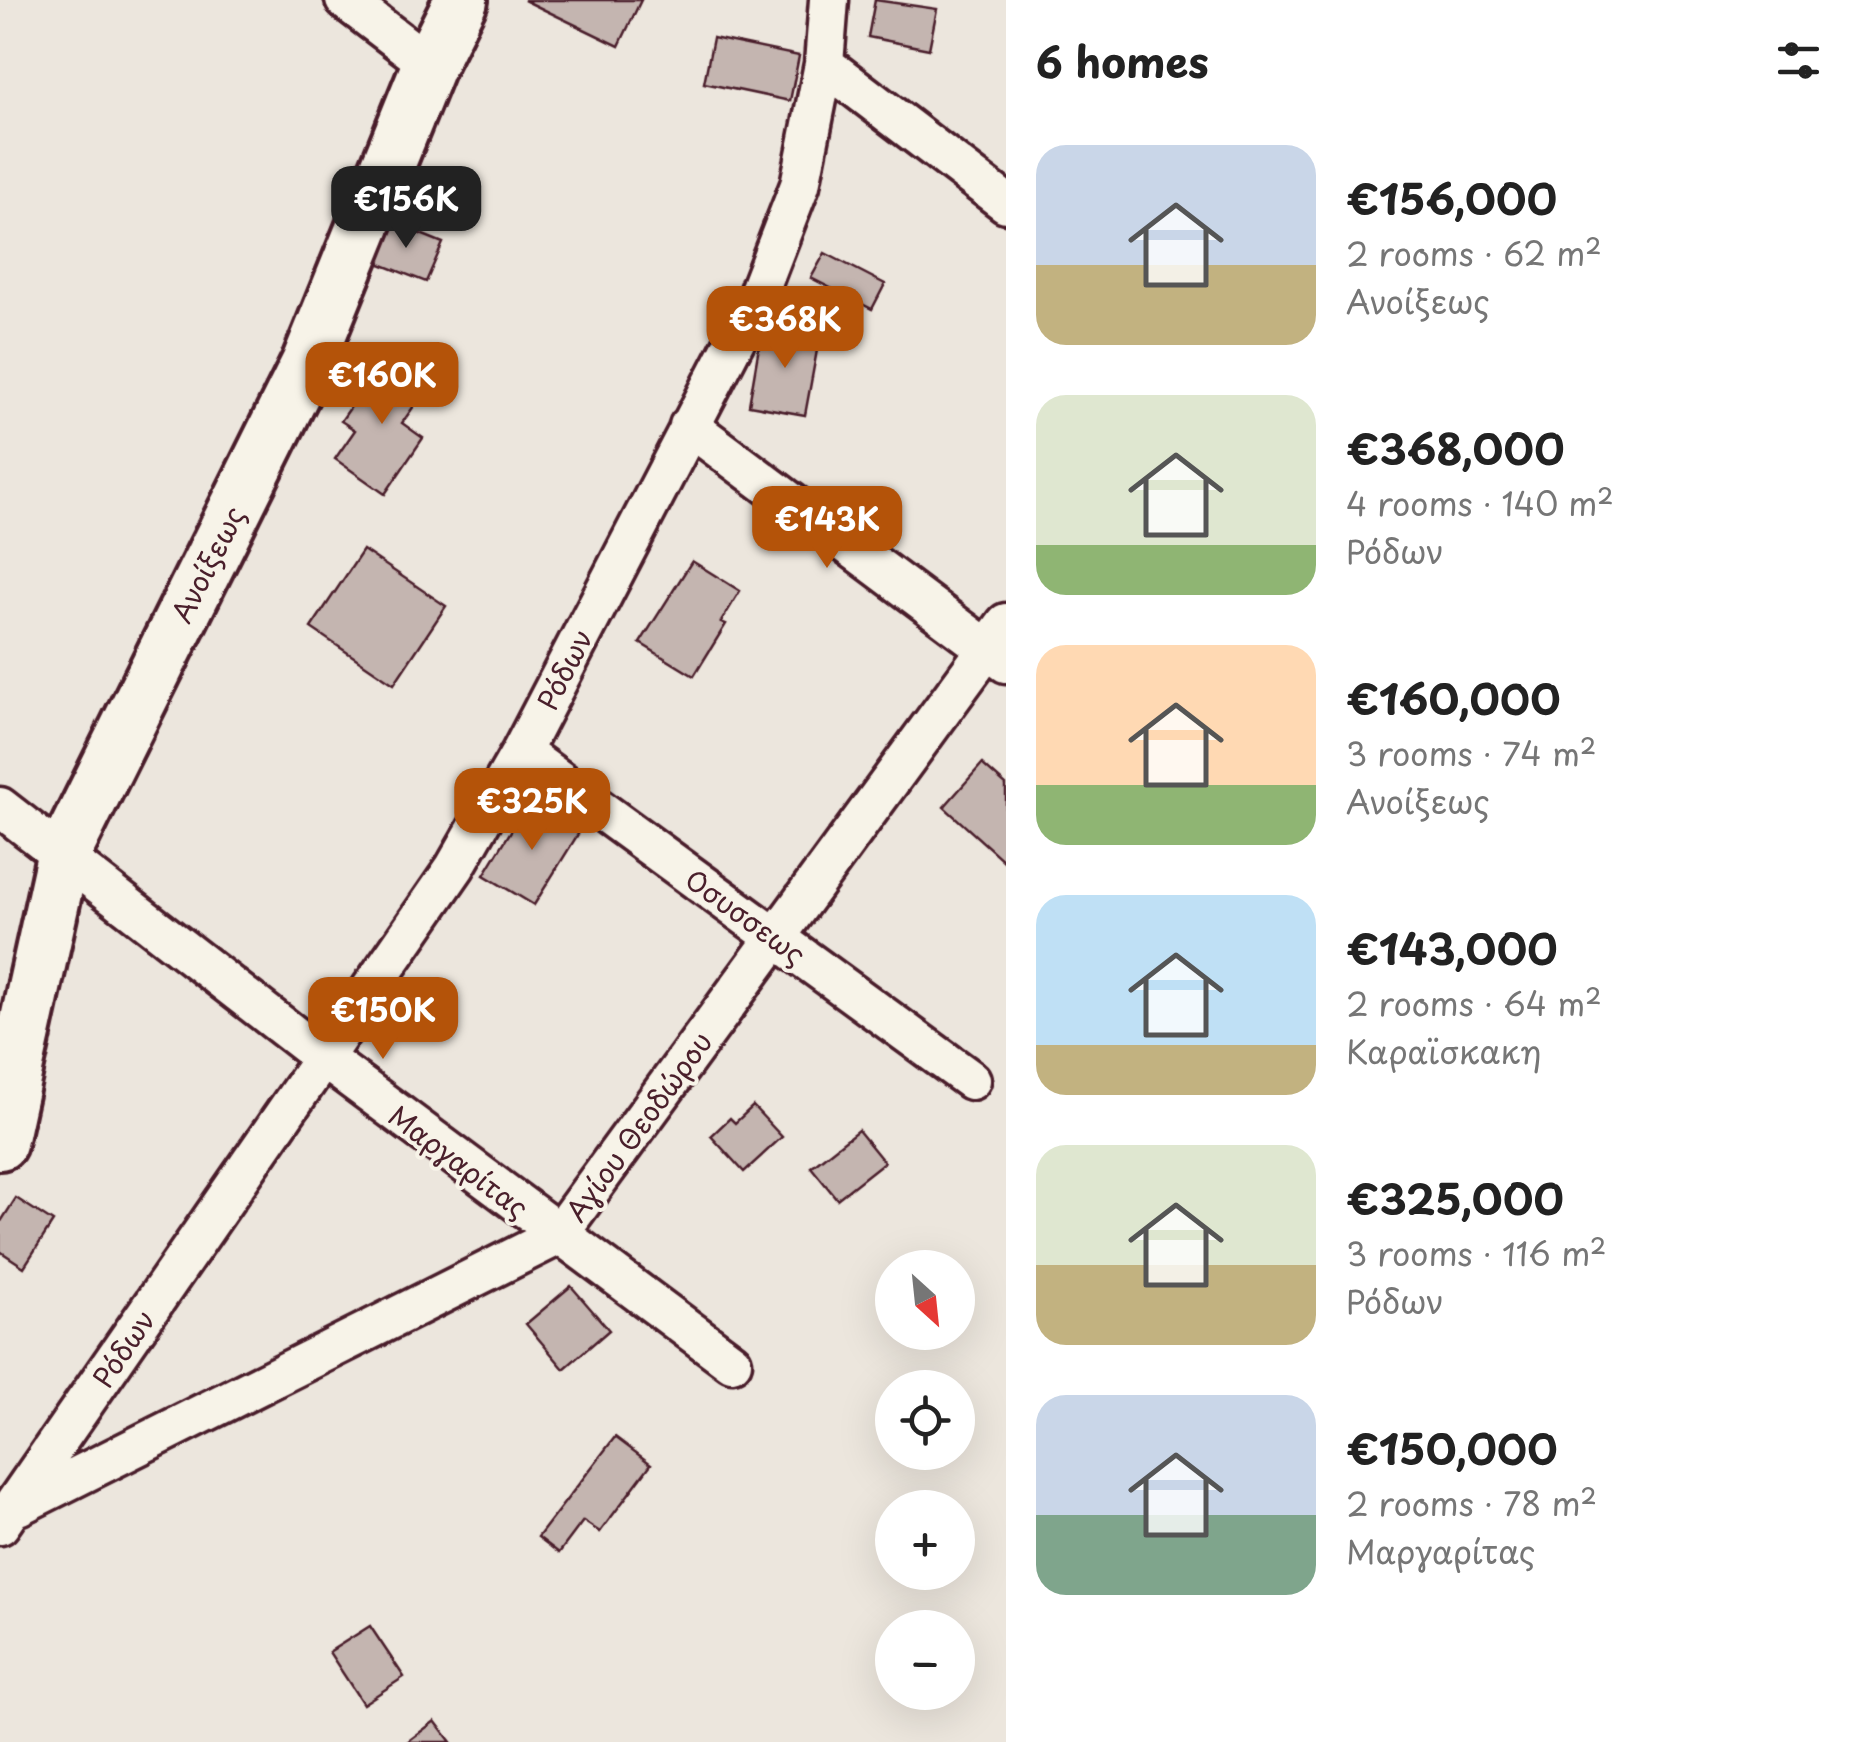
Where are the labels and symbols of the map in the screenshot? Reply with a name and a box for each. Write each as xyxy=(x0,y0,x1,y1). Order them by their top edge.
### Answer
pin: €156K xyxy=(336,166,476,251)
pin: €368K xyxy=(715,286,855,371)
pin: €160K xyxy=(312,342,452,427)
pin: €143K xyxy=(757,486,897,571)
street label: Ανοίξεως xyxy=(159,498,255,630)
street label: Ρόδων xyxy=(525,621,603,717)
pin: €325K xyxy=(462,768,602,853)
street label: Οσυσσεως xyxy=(677,857,815,975)
pin: €150K xyxy=(313,977,453,1062)
street label: Αγίου Θεοδώρου xyxy=(554,1022,722,1230)
street label: Μαργαρίτας xyxy=(380,1094,538,1228)
north arrow xyxy=(875,1250,975,1350)
street label: Ρόδων xyxy=(81,1301,165,1395)

